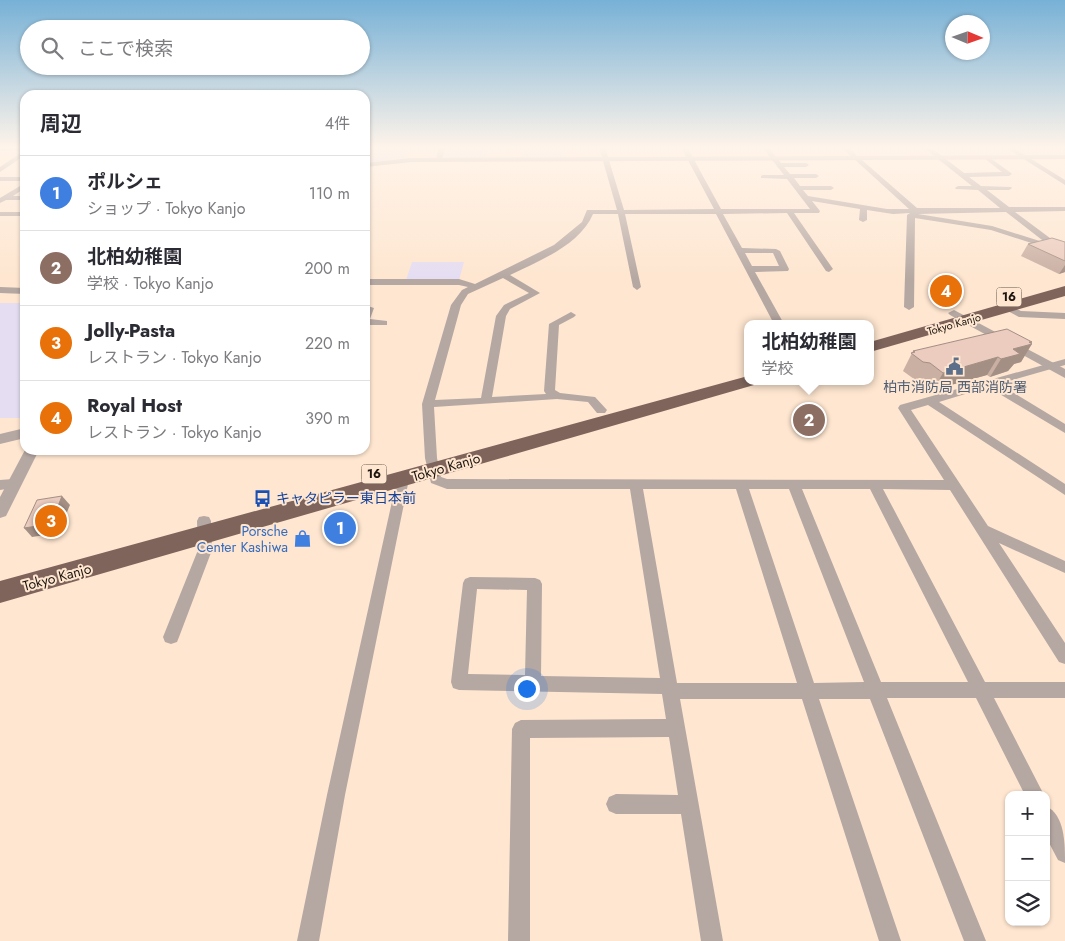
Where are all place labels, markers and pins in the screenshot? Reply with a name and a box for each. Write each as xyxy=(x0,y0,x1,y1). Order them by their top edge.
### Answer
pin: 4 xyxy=(930,272,962,310)
public building icon: 柏市消防局 西部消防署 xyxy=(945,357,965,377)
place label: 柏市消防局 西部消防署 xyxy=(883,377,1027,397)
pin: 2 xyxy=(793,401,825,439)
bus stop icon: キャタピラー東日本前 xyxy=(252,488,272,508)
place label: キャタピラー東日本前 xyxy=(276,488,416,508)
pin: 3 xyxy=(35,502,67,540)
pin: 1 xyxy=(324,509,356,547)
place label: Porsche Center Kashiwa xyxy=(197,521,288,557)
shop icon: Porsche Center Kashiwa xyxy=(292,529,312,549)

